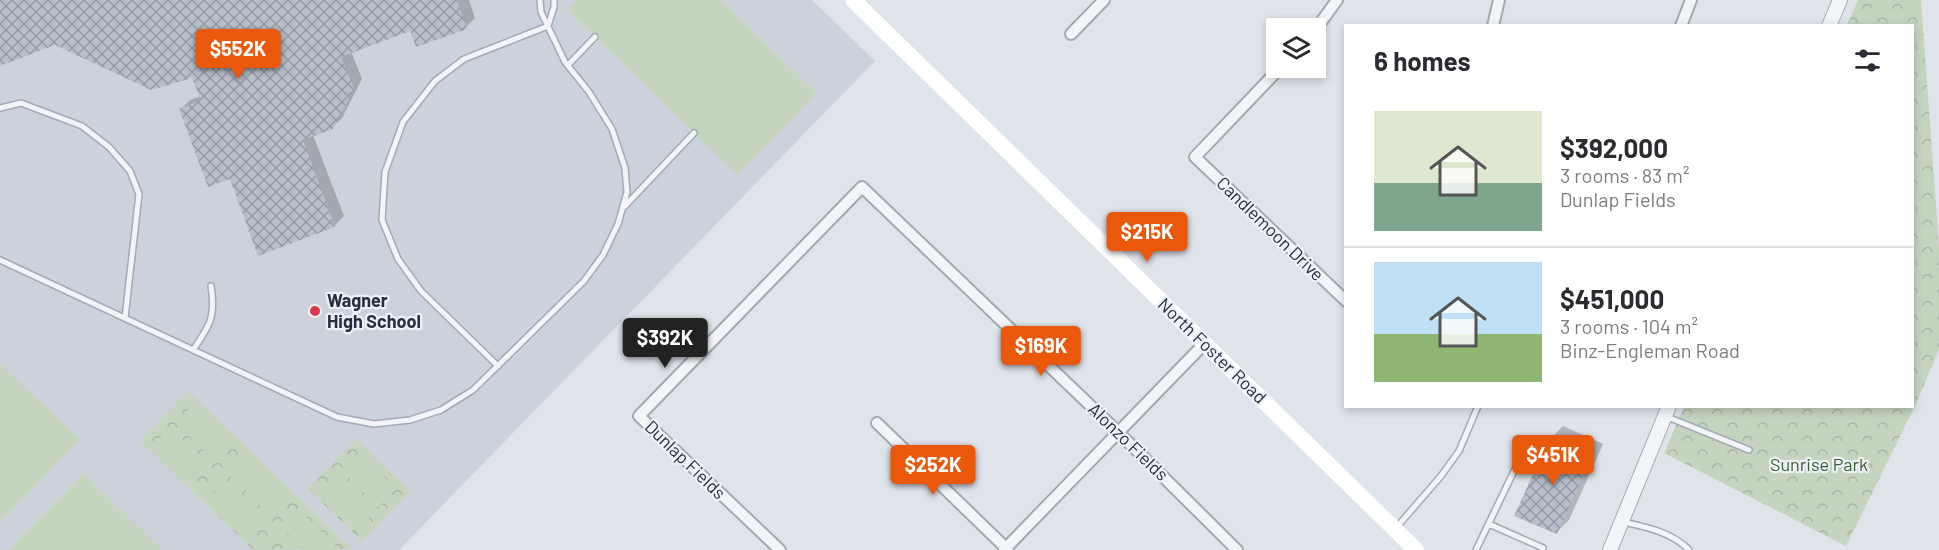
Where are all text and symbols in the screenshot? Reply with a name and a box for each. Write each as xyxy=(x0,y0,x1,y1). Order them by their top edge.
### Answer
map controls xyxy=(1266,18,1326,78)
button: layers xyxy=(1266,18,1326,78)
pin: $552K xyxy=(196,29,280,80)
text: $552K xyxy=(210,36,266,60)
icon: filters xyxy=(1851,44,1884,77)
text: 6 homes xyxy=(1374,45,1471,76)
text: $392,000 xyxy=(1560,132,1668,163)
icon: home xyxy=(1422,135,1494,207)
text: 3 rooms · 83 m² xyxy=(1560,163,1689,187)
street label: Candlemoon Drive xyxy=(1212,171,1329,285)
text: Dunlap Fields xyxy=(1560,187,1676,211)
pin: $215K xyxy=(1105,212,1189,263)
text: $215K xyxy=(1121,219,1173,243)
text: $451,000 xyxy=(1560,283,1664,314)
icon: home xyxy=(1422,286,1494,358)
place label: Wagner High School xyxy=(327,289,421,332)
street label: North Foster Road xyxy=(1154,293,1272,408)
marker: Wagner High School xyxy=(308,304,322,318)
text: 3 rooms · 104 m² xyxy=(1560,314,1698,338)
pin: $392K xyxy=(623,318,707,369)
text: $392K xyxy=(637,325,693,349)
pin: $169K xyxy=(999,326,1083,377)
text: $169K xyxy=(1015,333,1067,357)
text: Binz-Engleman Road xyxy=(1560,338,1740,362)
street label: Alonzo Fields xyxy=(1084,398,1173,485)
street label: Dunlap Fields xyxy=(641,415,731,503)
pin: $451K xyxy=(1511,435,1595,486)
text: $451K xyxy=(1526,442,1580,466)
pin: $252K xyxy=(891,445,975,496)
text: $252K xyxy=(904,452,962,476)
park label: Sunrise Park xyxy=(1770,453,1868,475)

